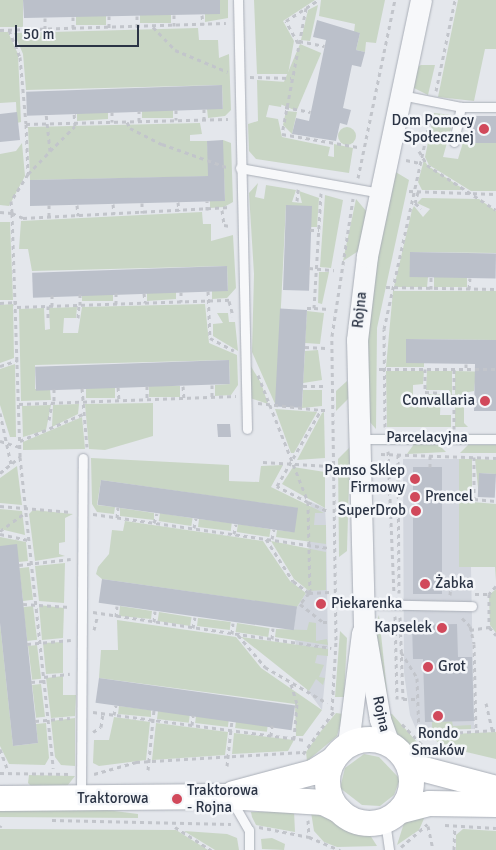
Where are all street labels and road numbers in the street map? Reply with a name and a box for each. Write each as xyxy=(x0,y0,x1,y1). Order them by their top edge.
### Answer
street label: Rojna xyxy=(349,291,371,329)
street label: Parcelacyjna xyxy=(386,429,468,447)
street label: Rojna xyxy=(368,694,394,734)
street label: Traktorowa xyxy=(77,790,149,808)

